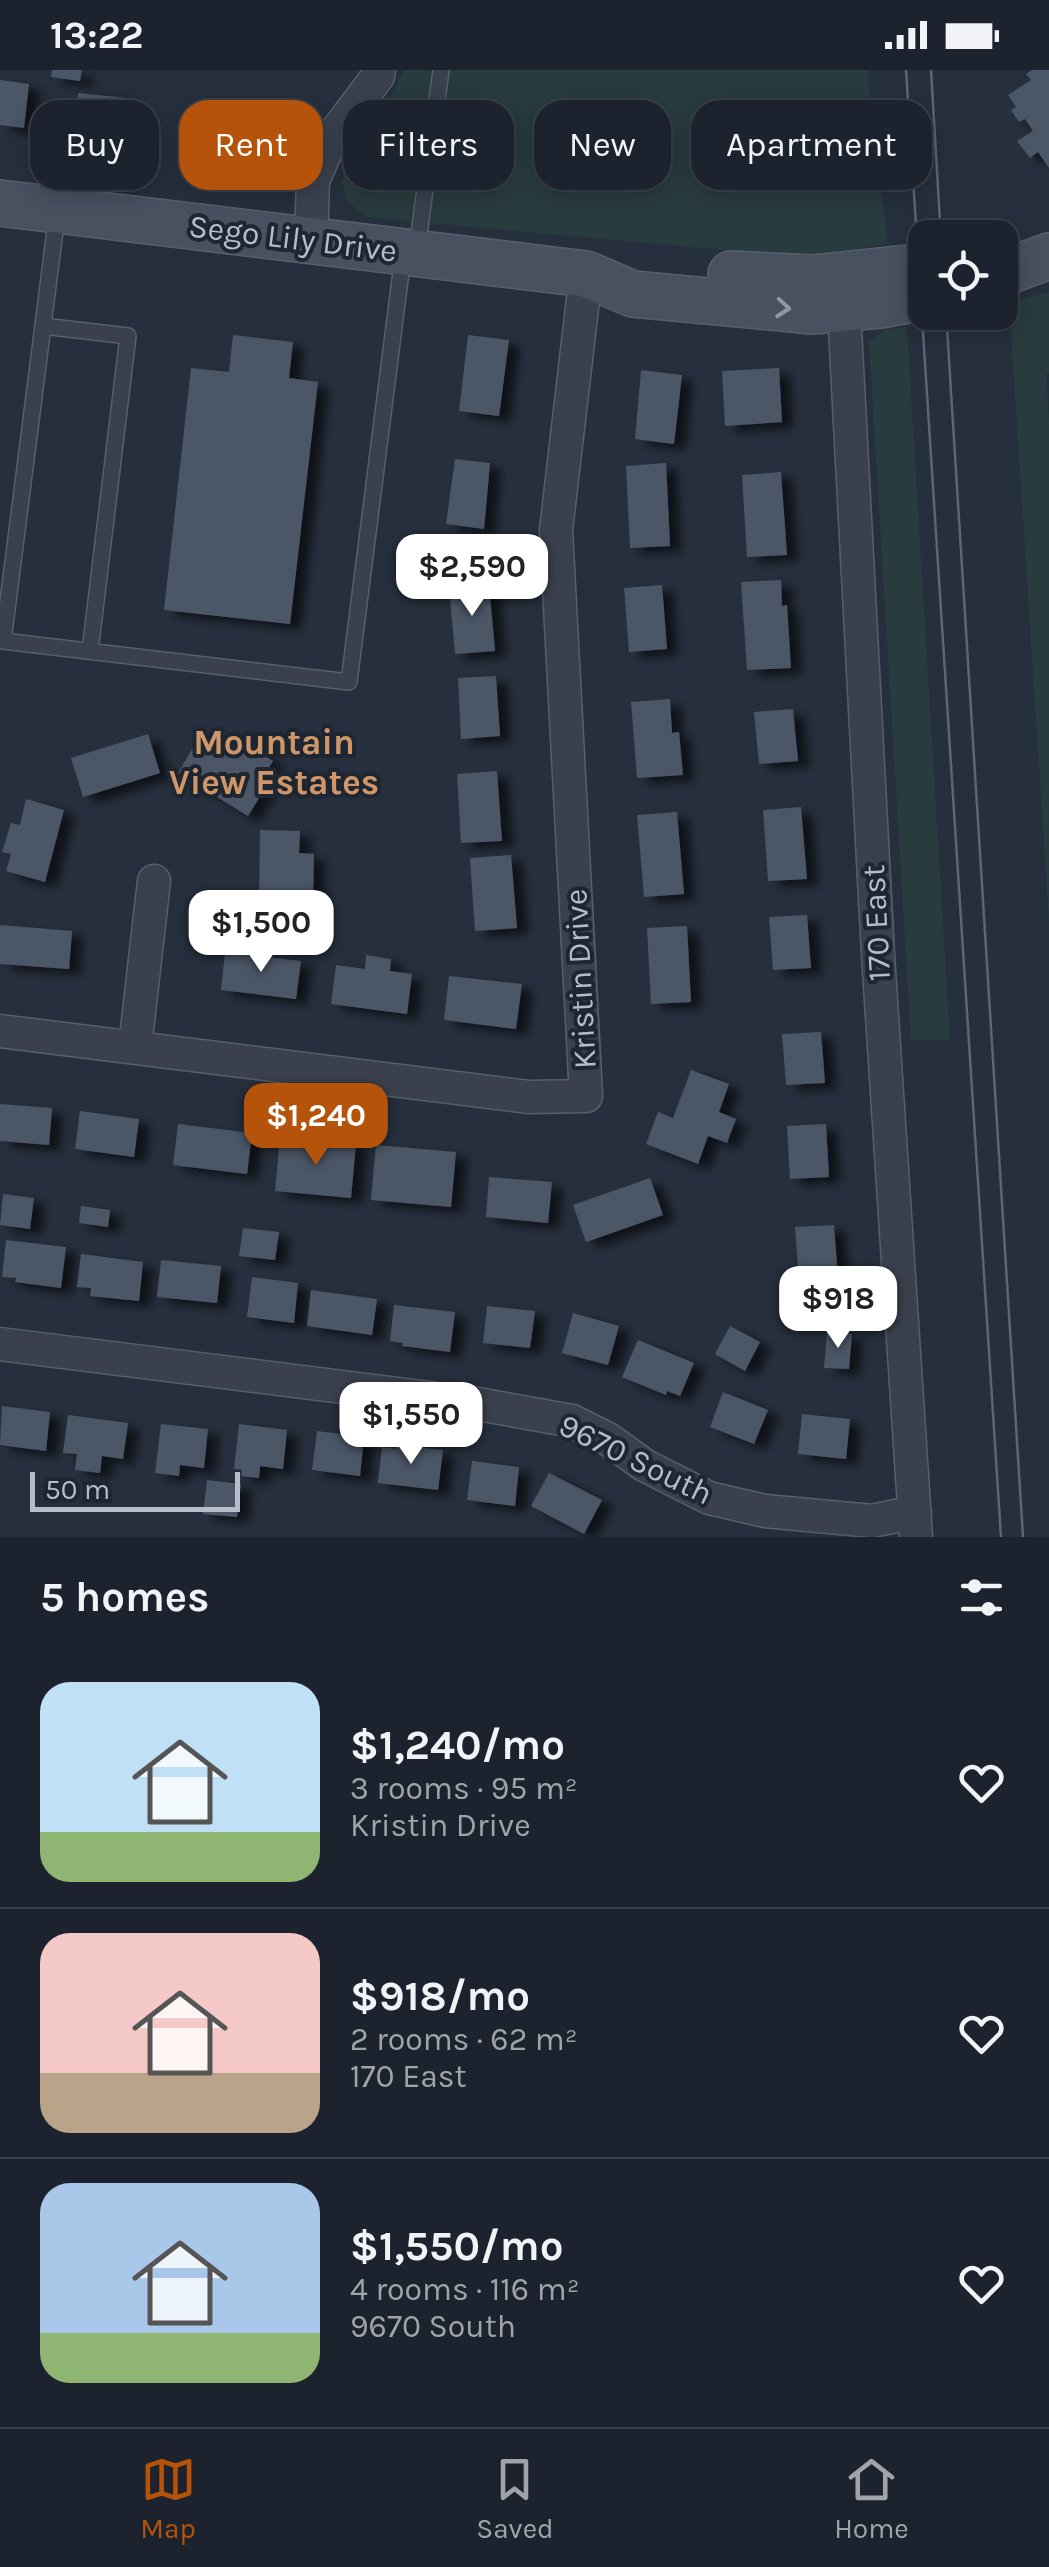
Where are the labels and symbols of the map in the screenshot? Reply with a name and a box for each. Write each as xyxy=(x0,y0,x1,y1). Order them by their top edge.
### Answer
street label: Sego Lily Drive xyxy=(187,207,399,270)
one-way arrow xyxy=(776,297,792,319)
pin: $2,590 xyxy=(391,534,553,619)
district label: Mountain View Estates xyxy=(169,722,379,803)
street label: 170 East xyxy=(855,864,898,982)
street label: Kristin Drive xyxy=(557,888,604,1070)
pin: $1,500 xyxy=(180,890,342,975)
pin: $1,240 xyxy=(235,1083,397,1168)
pin: $918 xyxy=(779,1266,897,1351)
pin: $1,550 xyxy=(330,1382,492,1467)
street label: 9670 South xyxy=(553,1406,719,1512)
scale bar xyxy=(30,1467,240,1512)

